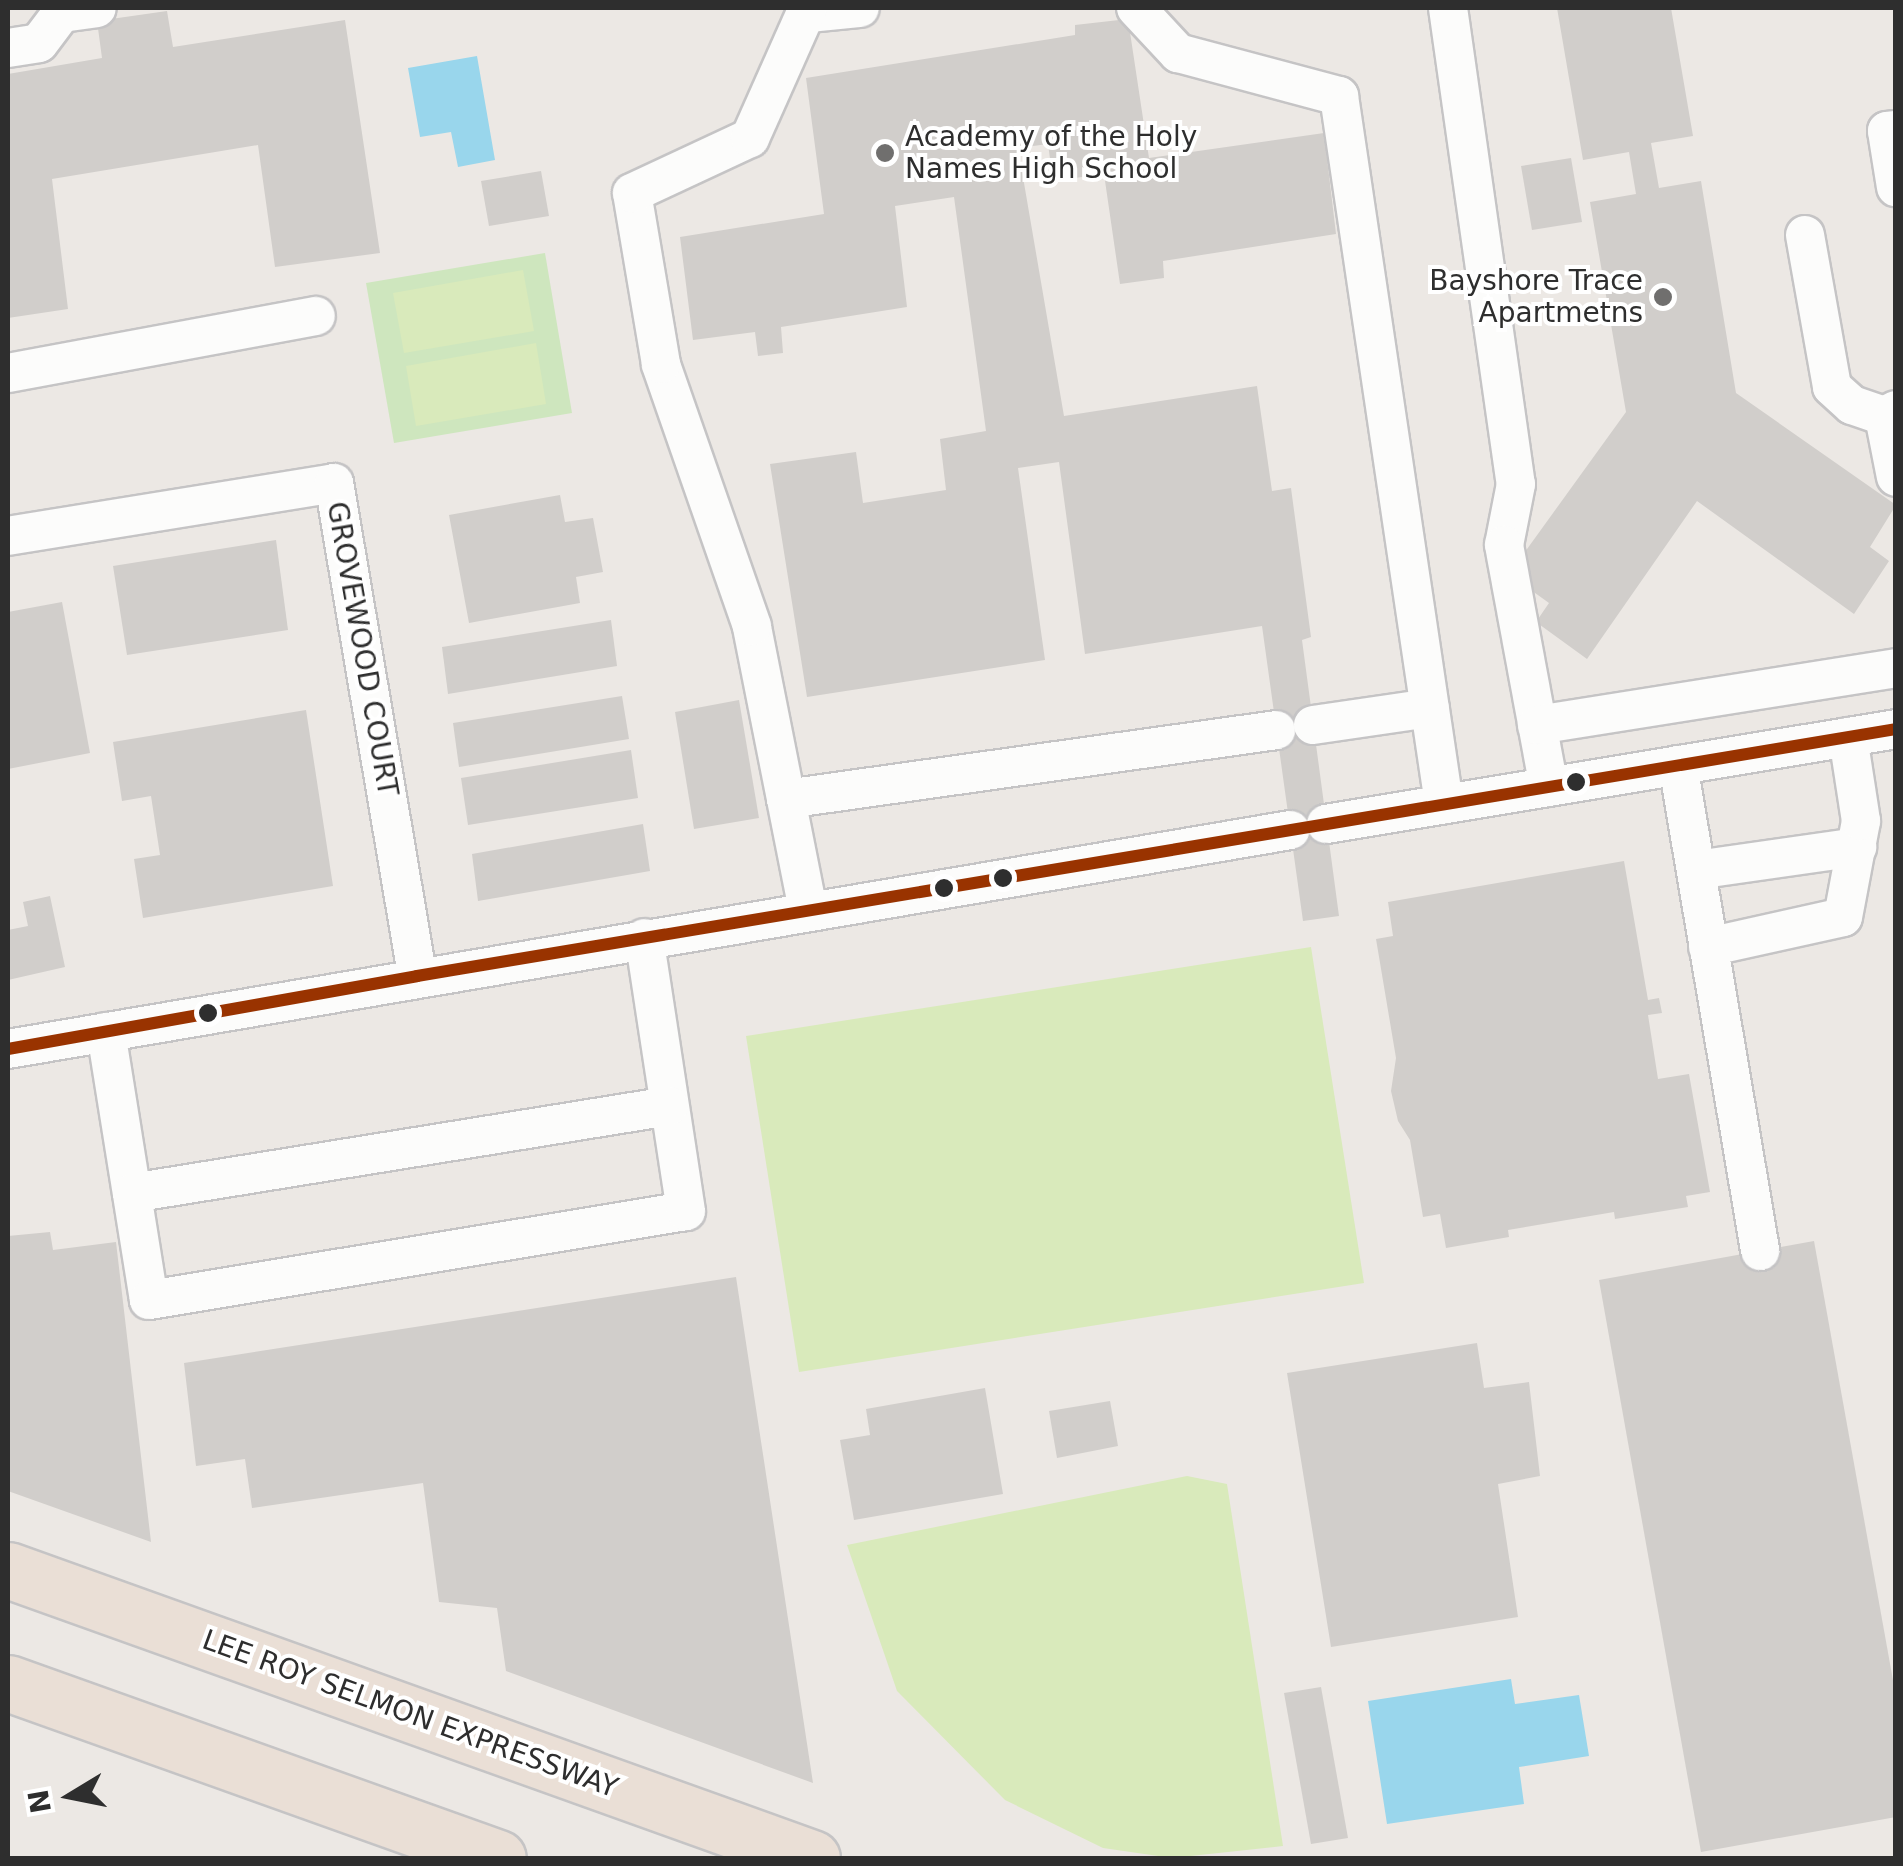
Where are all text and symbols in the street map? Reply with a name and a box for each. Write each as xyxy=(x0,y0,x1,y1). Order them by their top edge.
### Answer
place label: Academy of the Holy Names High School xyxy=(905,120,1197,186)
marker: Academy of the Holy Names High School xyxy=(874,142,896,164)
place label: Bayshore Trace Apartmetns xyxy=(1429,264,1643,330)
marker: Bayshore Trace Apartmetns xyxy=(1652,286,1674,308)
street label: GROVEWOOD COURT xyxy=(320,499,404,799)
unlabelled marker xyxy=(1566,772,1586,792)
unlabelled marker xyxy=(993,868,1013,888)
unlabelled marker xyxy=(934,878,954,898)
unlabelled marker xyxy=(198,1003,218,1023)
street label: LEE ROY SELMON EXPRESSWAY xyxy=(198,1623,622,1805)
north arrow xyxy=(20,1746,120,1846)
text: N xyxy=(22,1787,58,1816)

